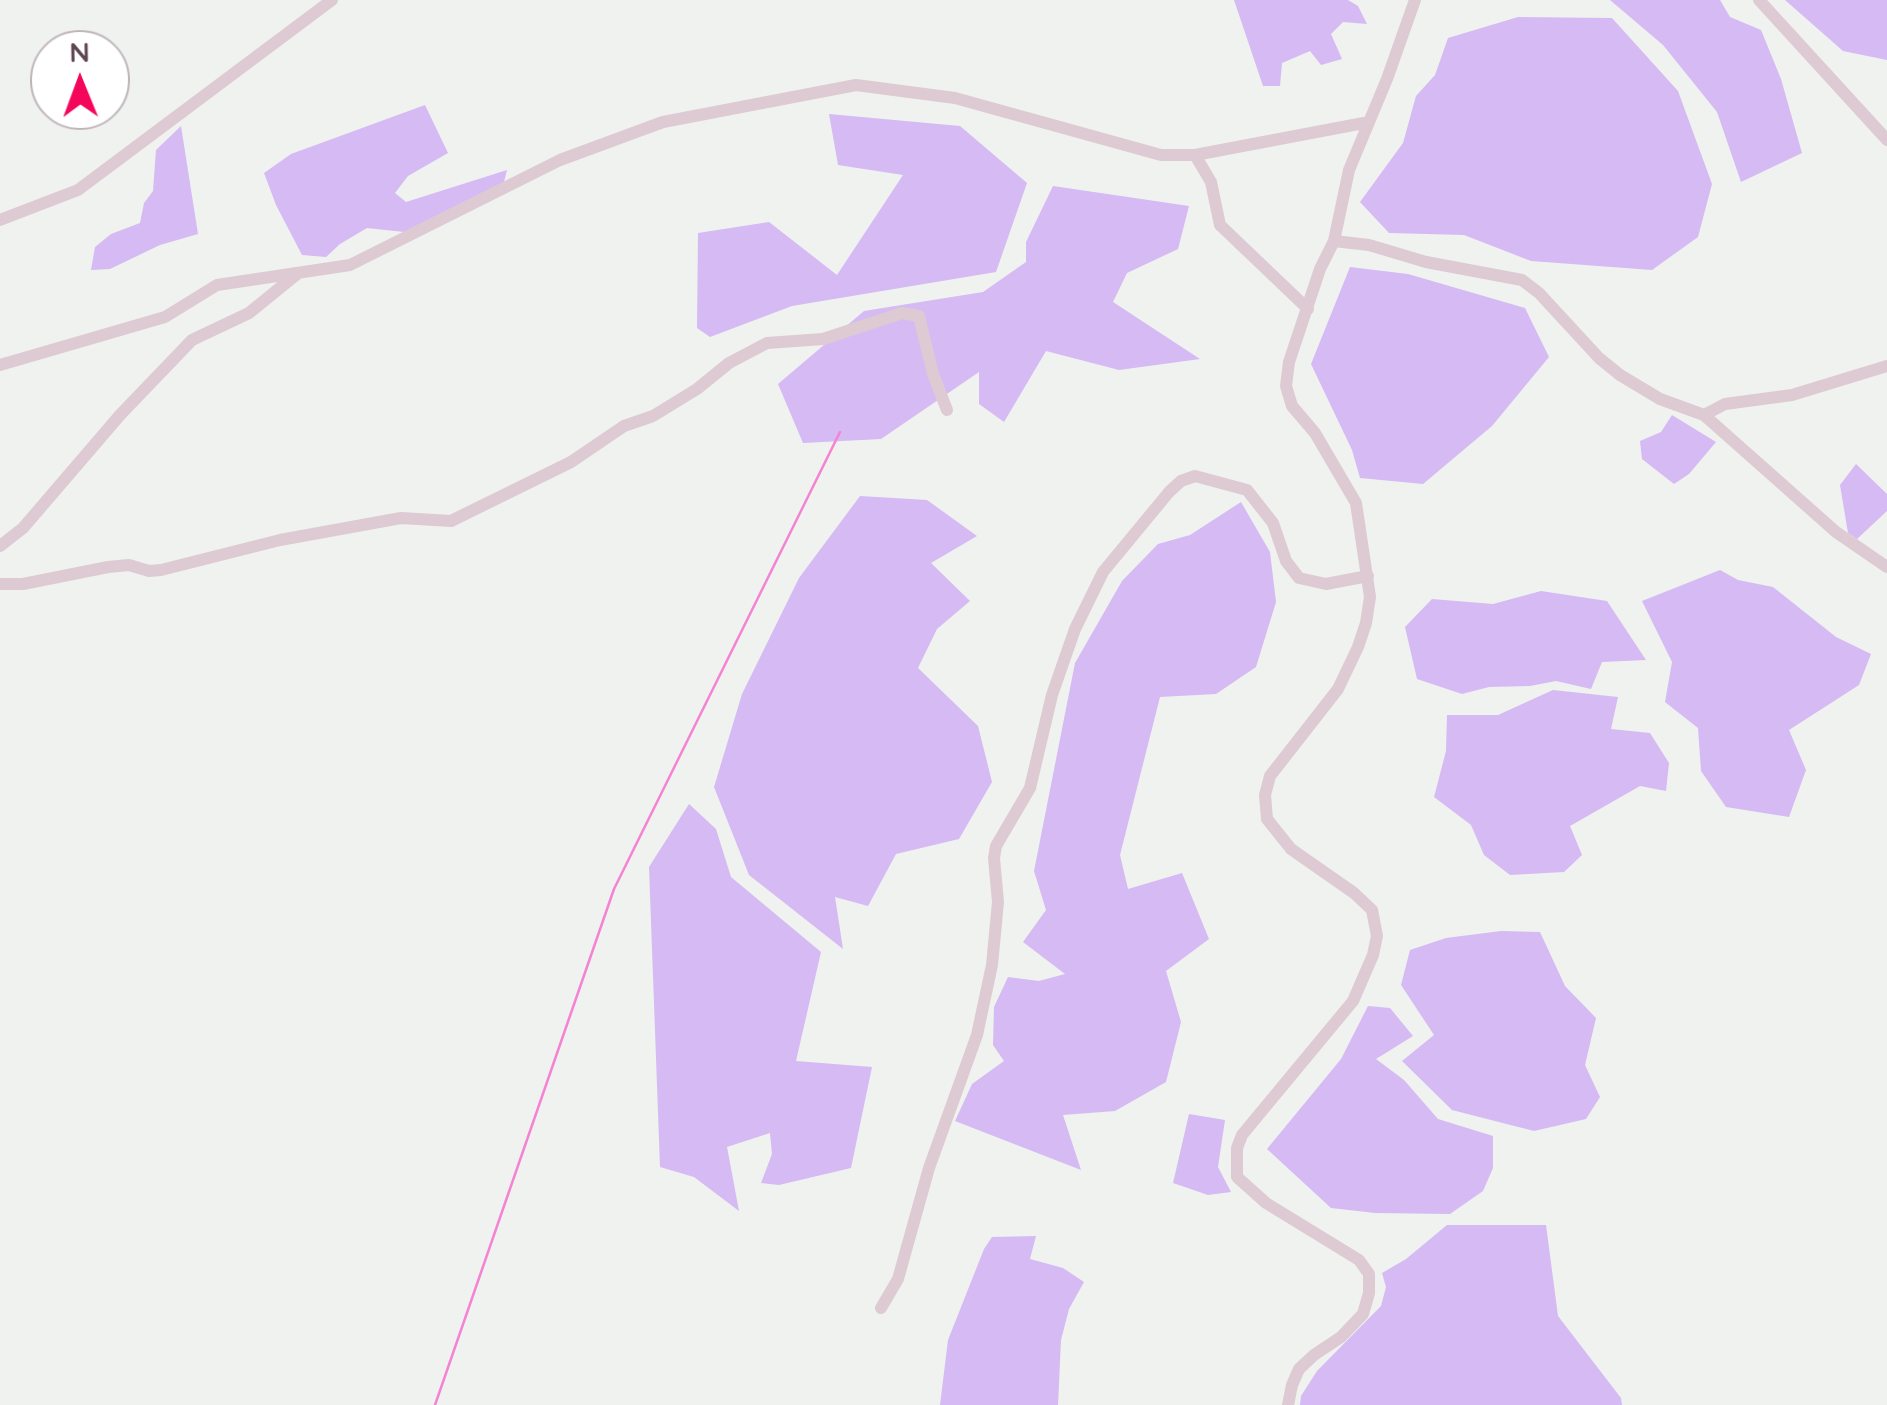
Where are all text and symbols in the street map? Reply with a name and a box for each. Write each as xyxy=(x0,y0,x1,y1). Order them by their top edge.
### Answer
north arrow xyxy=(30,30,130,130)
text: N xyxy=(69,34,90,69)

